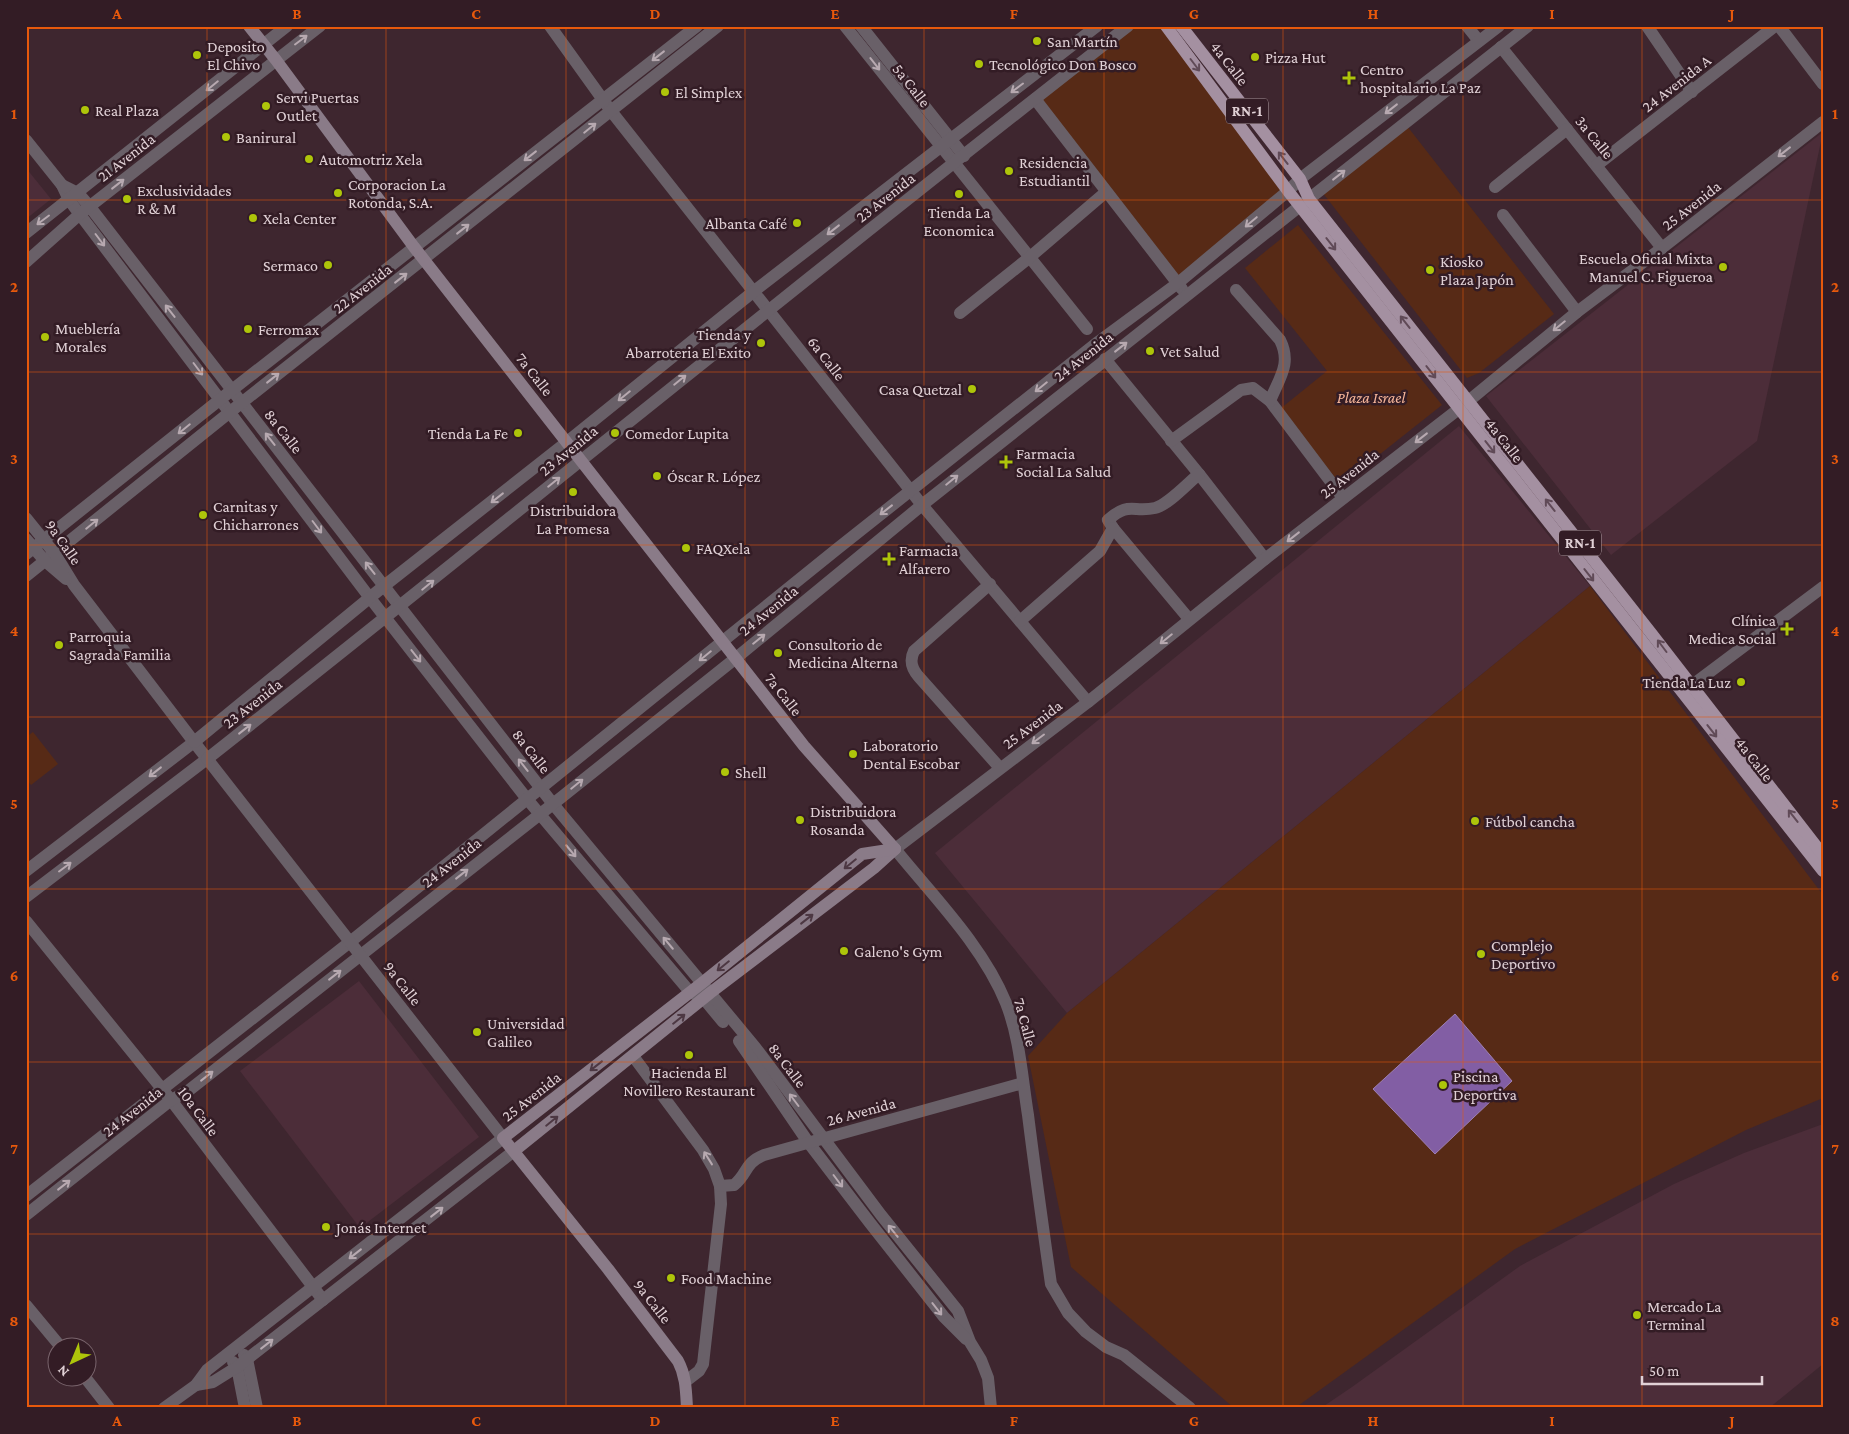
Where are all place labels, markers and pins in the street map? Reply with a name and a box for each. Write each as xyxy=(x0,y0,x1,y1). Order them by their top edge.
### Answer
place label: San Martín xyxy=(1047,33,1118,50)
marker: San Martín xyxy=(1031,35,1043,47)
place label: Deposito El Chivo xyxy=(207,38,265,73)
marker: Deposito El Chivo xyxy=(191,49,203,61)
place label: Pizza Hut xyxy=(1265,49,1326,66)
marker: Pizza Hut xyxy=(1249,51,1261,63)
place label: Tecnológico Don Bosco xyxy=(989,56,1137,74)
marker: Tecnológico Don Bosco xyxy=(973,58,985,70)
place label: Centro hospitalario La Paz xyxy=(1360,61,1481,97)
marker: Centro hospitalario La Paz xyxy=(1342,71,1356,85)
place label: El Simplex xyxy=(675,84,743,102)
marker: El Simplex xyxy=(659,86,671,98)
place label: Servi Puertas Outlet xyxy=(276,89,359,124)
marker: Servi Puertas Outlet xyxy=(260,100,272,112)
place label: Real Plaza xyxy=(95,102,160,119)
marker: Real Plaza xyxy=(79,104,91,116)
place label: Banirural xyxy=(236,129,296,146)
marker: Banirural xyxy=(220,131,232,143)
place label: Automotriz Xela xyxy=(319,151,423,168)
marker: Automotriz Xela xyxy=(303,153,315,165)
place label: Residencia Estudiantil xyxy=(1019,154,1090,189)
marker: Residencia Estudiantil xyxy=(1003,165,1015,177)
place label: Corporacion La Rotonda, S.A. xyxy=(348,176,446,211)
place label: Exclusividades R & M xyxy=(137,182,232,217)
marker: Corporacion La Rotonda, S.A. xyxy=(332,187,344,199)
marker: Tienda La Economica xyxy=(953,188,965,200)
marker: Exclusividades R & M xyxy=(121,193,133,205)
place label: Tienda La Economica xyxy=(924,204,995,239)
place label: Xela Center xyxy=(263,210,337,227)
marker: Xela Center xyxy=(247,212,259,224)
place label: Albanta Café xyxy=(705,215,787,232)
marker: Albanta Café xyxy=(791,217,803,229)
place label: Escuela Oficial Mixta Manuel C. Figueroa xyxy=(1579,250,1714,286)
place label: Kiosko Plaza Japón xyxy=(1440,253,1514,289)
place label: Sermaco xyxy=(263,257,318,274)
marker: Sermaco xyxy=(322,259,334,271)
marker: Escuela Oficial Mixta Manuel C. Figueroa xyxy=(1717,261,1729,273)
marker: Kiosko Plaza Japón xyxy=(1424,264,1436,276)
place label: Mueblería Morales xyxy=(55,320,121,355)
place label: Ferromax xyxy=(258,321,320,338)
marker: Ferromax xyxy=(242,323,254,335)
place label: Tienda y Abarroteria El Exito xyxy=(626,326,752,361)
marker: Mueblería Morales xyxy=(39,331,51,343)
marker: Tienda y Abarroteria El Exito xyxy=(755,337,767,349)
place label: Vet Salud xyxy=(1160,343,1220,360)
marker: Vet Salud xyxy=(1144,345,1156,357)
place label: Casa Quetzal xyxy=(879,381,962,398)
marker: Casa Quetzal xyxy=(966,383,978,395)
place label: Tienda La Fe xyxy=(428,425,508,442)
place label: Comedor Lupita xyxy=(625,425,729,443)
marker: Tienda La Fe xyxy=(512,427,524,439)
marker: Comedor Lupita xyxy=(609,427,621,439)
place label: Farmacia Social La Salud xyxy=(1016,445,1112,480)
marker: Farmacia Social La Salud xyxy=(1000,456,1012,468)
place label: Óscar R. López xyxy=(667,468,761,486)
marker: Óscar R. López xyxy=(651,470,663,482)
marker: Distribuidora La Promesa xyxy=(567,486,579,498)
place label: Carnitas y Chicharrones xyxy=(213,498,299,533)
place label: Distribuidora La Promesa xyxy=(530,502,617,537)
marker: Carnitas y Chicharrones xyxy=(197,509,209,521)
place label: FAQXela xyxy=(696,540,751,557)
marker: FAQXela xyxy=(680,542,692,554)
place label: Farmacia Alfarero xyxy=(899,542,959,577)
marker: Farmacia Alfarero xyxy=(883,553,895,565)
place label: Clínica Medica Social xyxy=(1688,612,1777,647)
marker: Clínica Medica Social xyxy=(1780,622,1794,636)
place label: Parroquia Sagrada Familia xyxy=(69,628,172,664)
place label: Consultorio de Medicina Alterna xyxy=(788,636,899,671)
marker: Parroquia Sagrada Familia xyxy=(53,639,65,651)
marker: Consultorio de Medicina Alterna xyxy=(772,647,784,659)
place label: Tienda La Luz xyxy=(1642,674,1731,691)
marker: Tienda La Luz xyxy=(1735,676,1747,688)
place label: Laboratorio Dental Escobar xyxy=(863,737,960,772)
marker: Laboratorio Dental Escobar xyxy=(847,748,859,760)
place label: Shell xyxy=(735,764,767,781)
marker: Shell xyxy=(719,766,731,778)
place label: Distribuidora Rosanda xyxy=(810,803,897,838)
place label: Fútbol cancha xyxy=(1485,813,1576,830)
marker: Distribuidora Rosanda xyxy=(794,814,806,826)
marker: Fútbol cancha xyxy=(1469,815,1481,827)
place label: Complejo Deportivo xyxy=(1491,937,1555,973)
place label: Galeno's Gym xyxy=(854,943,943,961)
marker: Galeno's Gym xyxy=(838,945,850,957)
marker: Complejo Deportivo xyxy=(1475,948,1487,960)
place label: Universidad Galileo xyxy=(487,1015,565,1050)
marker: Universidad Galileo xyxy=(471,1026,483,1038)
marker: Hacienda El Novillero Restaurant xyxy=(683,1049,695,1061)
place label: Hacienda El Novillero Restaurant xyxy=(623,1064,755,1099)
place label: Piscina Deportiva xyxy=(1453,1068,1517,1104)
marker: Piscina Deportiva xyxy=(1437,1079,1449,1091)
place label: Jonás Internet xyxy=(334,1219,427,1237)
marker: Jonás Internet xyxy=(320,1221,332,1233)
place label: Food Machine xyxy=(681,1270,771,1287)
marker: Food Machine xyxy=(665,1272,677,1284)
place label: Mercado La Terminal xyxy=(1647,1298,1722,1333)
marker: Mercado La Terminal xyxy=(1631,1309,1643,1321)

